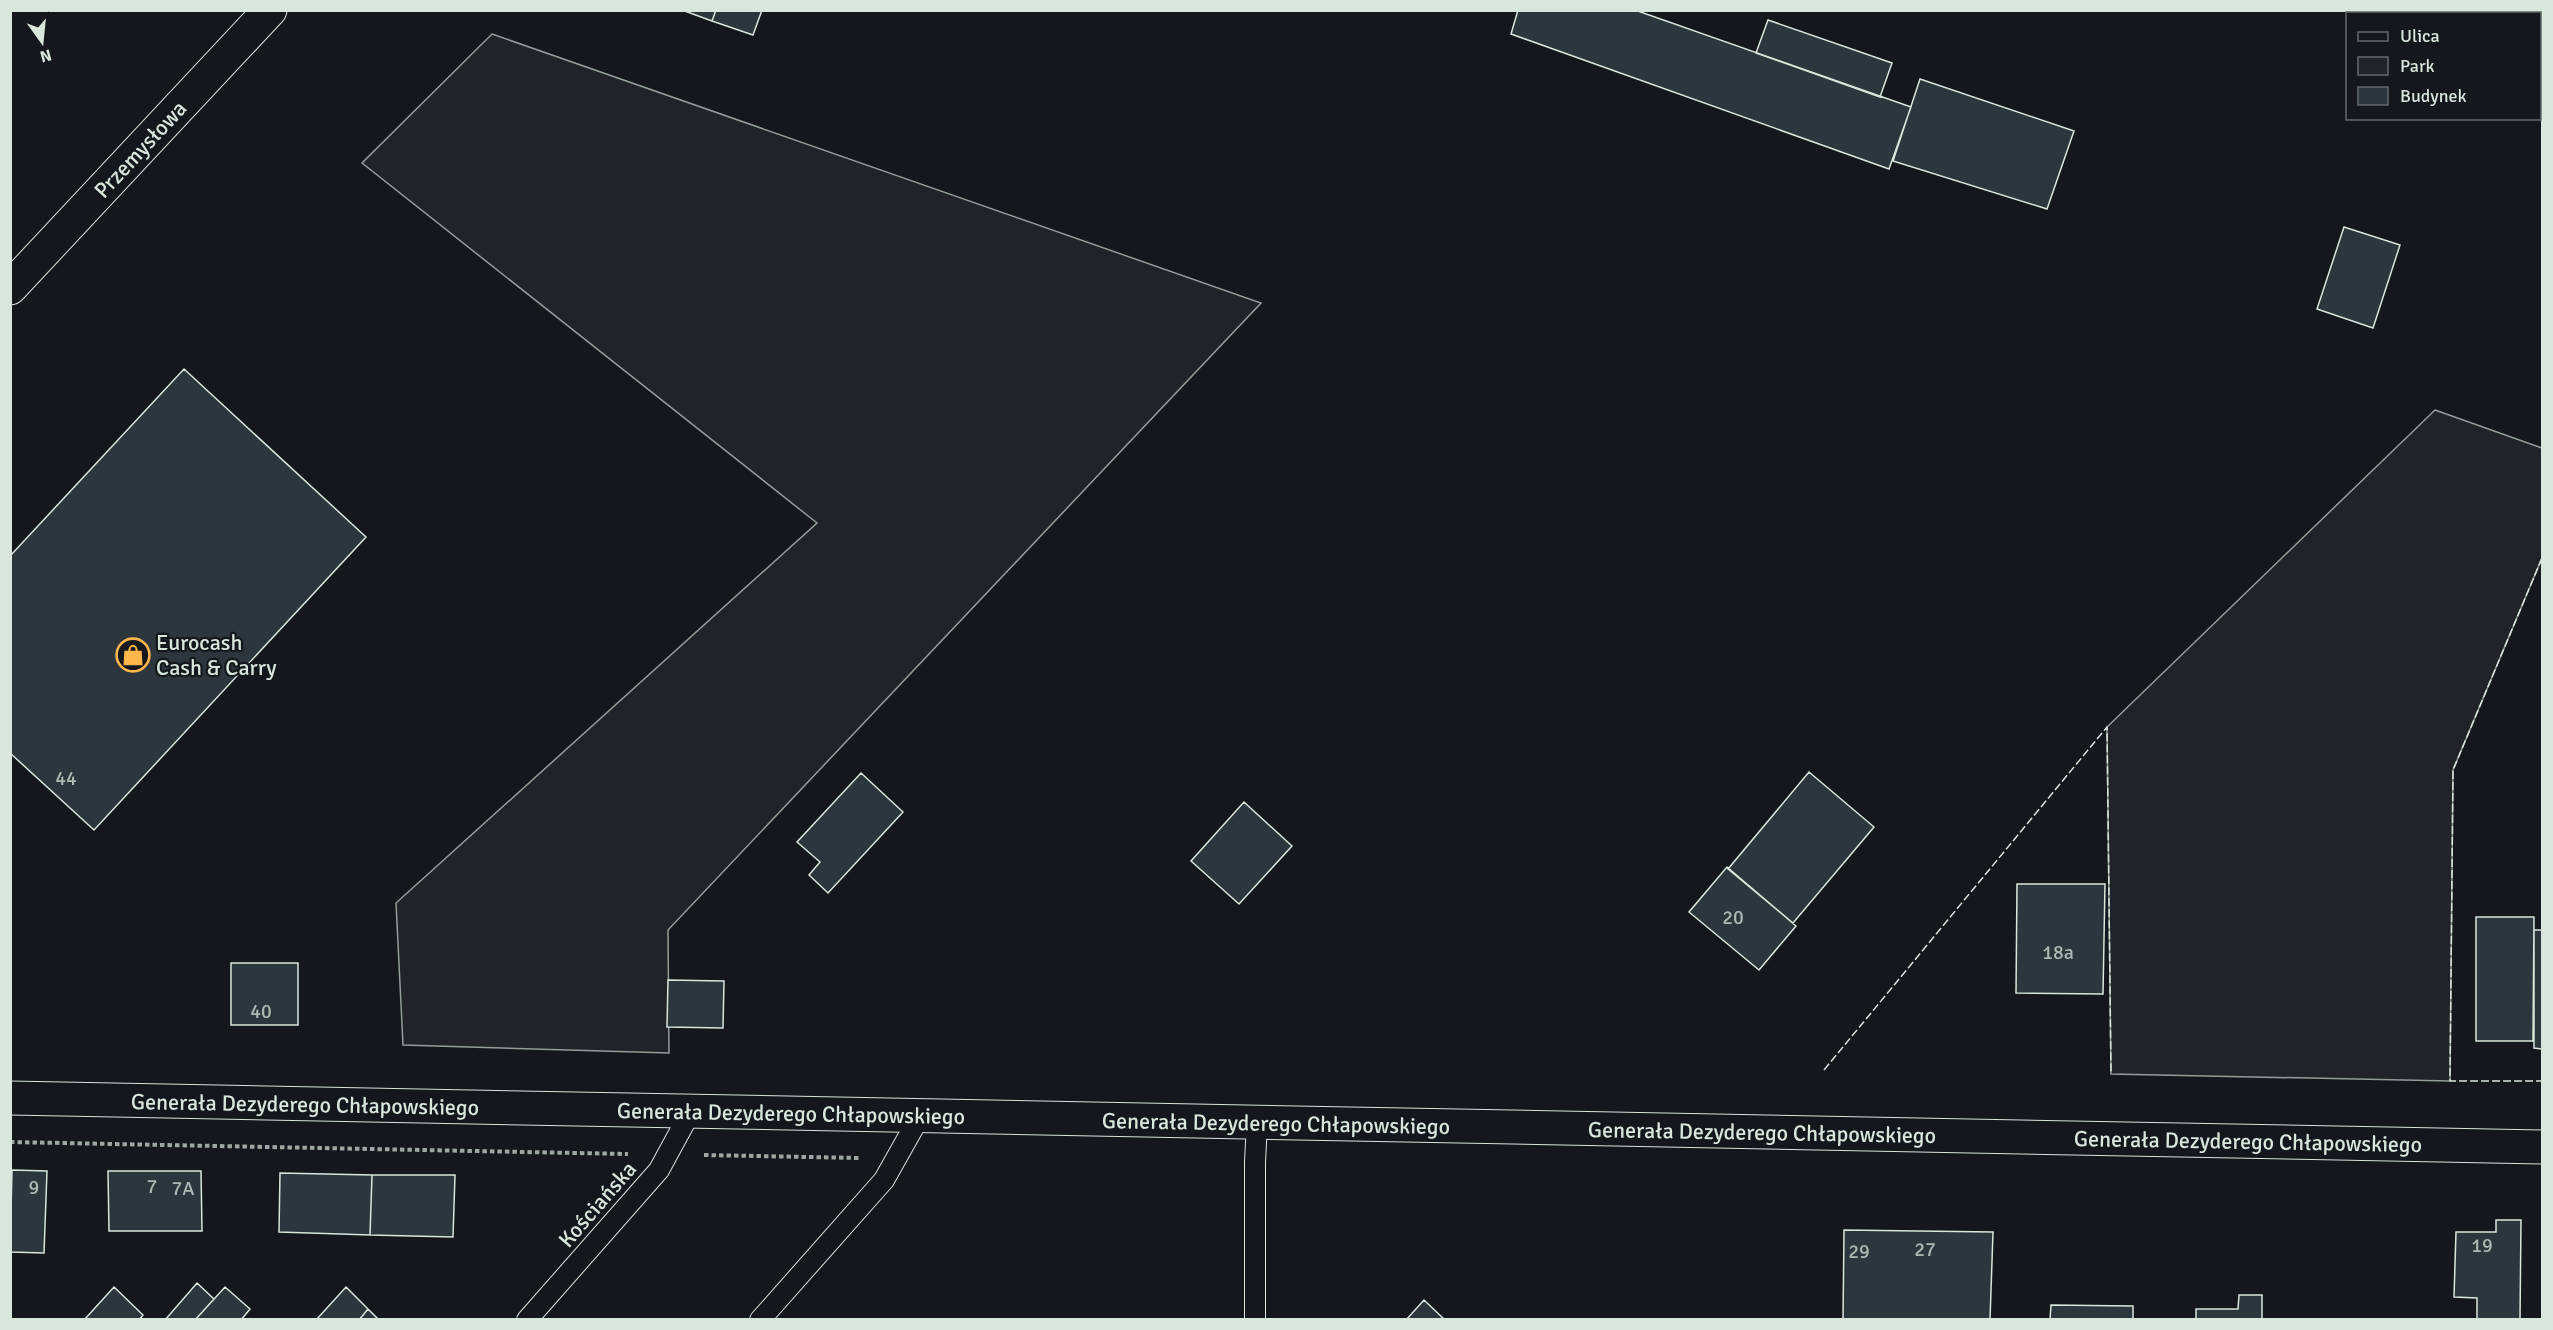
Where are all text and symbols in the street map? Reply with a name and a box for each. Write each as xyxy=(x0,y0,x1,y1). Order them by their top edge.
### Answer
north arrow xyxy=(12,12,72,72)
legend xyxy=(2346,12,2541,120)
text: Ulica xyxy=(2400,25,2440,47)
text: N xyxy=(38,44,54,67)
text: Park xyxy=(2400,55,2435,77)
text: Budynek xyxy=(2400,85,2467,107)
street label: Przemysłowa xyxy=(88,95,192,204)
place label: Eurocash Cash & Carry xyxy=(156,629,277,681)
shop icon: Eurocash Cash & Carry xyxy=(115,637,151,673)
house number: 44 xyxy=(55,766,77,791)
house number: 20 xyxy=(1722,905,1744,930)
house number: 18a xyxy=(2042,940,2074,965)
house number: 40 xyxy=(250,999,272,1024)
street label: Generała Dezyderego Chłapowskiego xyxy=(131,1088,479,1121)
street label: Generała Dezyderego Chłapowskiego xyxy=(617,1097,965,1130)
street label: Generała Dezyderego Chłapowskiego xyxy=(1102,1107,1450,1140)
street label: Generała Dezyderego Chłapowskiego xyxy=(1588,1116,1936,1149)
street label: Generała Dezyderego Chłapowskiego xyxy=(2074,1125,2422,1158)
street label: Kościańska xyxy=(553,1156,642,1253)
house number: 7 xyxy=(147,1174,157,1199)
house number: 9 xyxy=(29,1175,39,1200)
house number: 7A xyxy=(171,1176,195,1201)
house number: 19 xyxy=(2471,1233,2493,1258)
house number: 27 xyxy=(1914,1237,1936,1262)
house number: 29 xyxy=(1848,1239,1870,1264)

